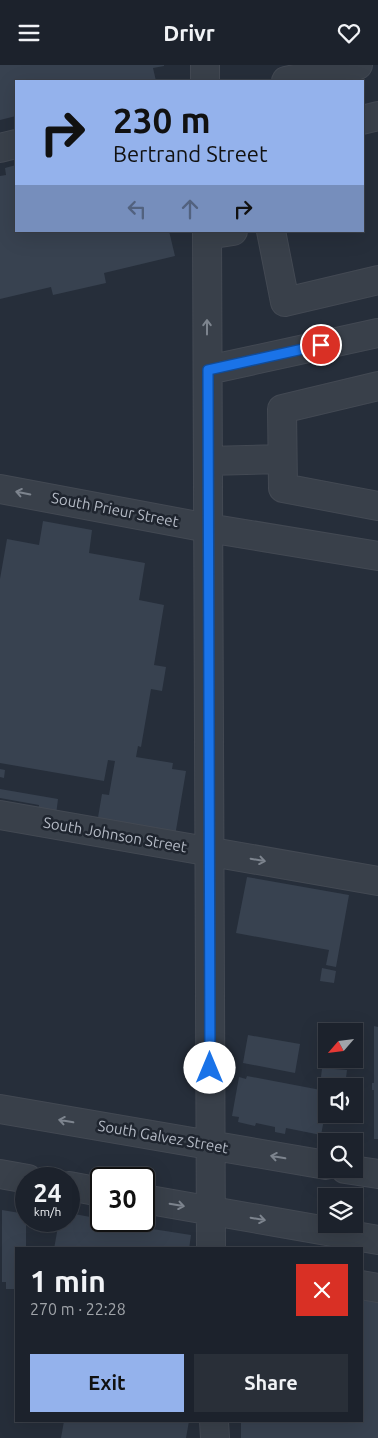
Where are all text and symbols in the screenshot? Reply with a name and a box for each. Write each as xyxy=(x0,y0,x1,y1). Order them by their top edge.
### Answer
icon: menu xyxy=(15,19,43,47)
icon: heart xyxy=(335,19,363,47)
text: Drivr xyxy=(163,20,215,45)
icon: right xyxy=(30,100,95,165)
text: 230 m xyxy=(113,100,211,140)
text: Bertrand Street xyxy=(113,141,268,166)
icon: left xyxy=(123,195,151,223)
icon: ahead xyxy=(176,195,204,223)
icon: right xyxy=(229,195,257,223)
one-way arrow xyxy=(203,319,212,335)
pin xyxy=(300,324,342,366)
icon: arrive xyxy=(307,331,335,359)
one-way arrow xyxy=(15,488,31,498)
street label: South Prieur Street xyxy=(50,489,180,530)
street label: South Johnson Street xyxy=(42,813,188,856)
one-way arrow xyxy=(250,856,266,866)
north arrow xyxy=(318,1023,362,1067)
map controls xyxy=(318,1023,363,1233)
position arrow xyxy=(183,1041,235,1093)
button: sound xyxy=(318,1078,363,1123)
one-way arrow xyxy=(59,1115,75,1125)
street label: South Galvez Street xyxy=(96,1117,230,1156)
button: search xyxy=(318,1133,363,1178)
one-way arrow xyxy=(271,1152,287,1162)
speed limit sign: 30 xyxy=(90,1167,155,1232)
text: 24 xyxy=(33,1179,62,1207)
button: layers xyxy=(318,1188,363,1233)
one-way arrow xyxy=(169,1201,185,1211)
text: km/h xyxy=(34,1205,61,1218)
one-way arrow xyxy=(250,1215,266,1225)
text: 1 min xyxy=(30,1264,106,1298)
button: close xyxy=(296,1264,348,1316)
text: 270 m · 22:28 xyxy=(30,1300,126,1318)
button: Exit xyxy=(30,1354,184,1412)
button: Share xyxy=(194,1354,348,1412)

